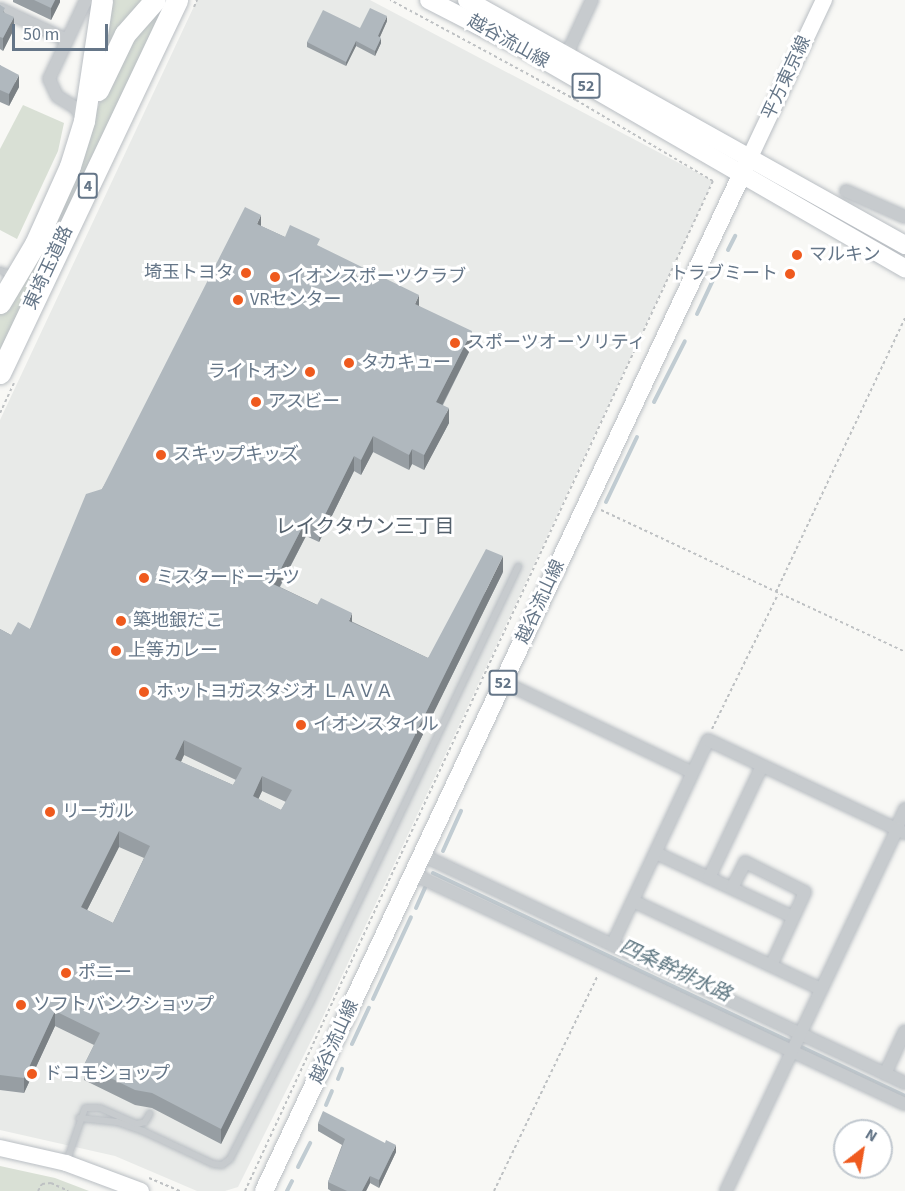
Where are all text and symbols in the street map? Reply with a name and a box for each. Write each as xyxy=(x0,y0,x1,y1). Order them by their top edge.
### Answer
street label: 越谷流山線 xyxy=(463,11,553,73)
scale bar xyxy=(15,12,111,50)
text: 50 m xyxy=(23,22,59,47)
street label: 平方東京線 xyxy=(758,33,816,123)
road number: 52 xyxy=(571,73,601,99)
road number: 4 xyxy=(78,173,98,199)
street label: 東埼玉道路 xyxy=(20,223,78,313)
place label: マルキン xyxy=(809,244,881,266)
marker: マルキン xyxy=(790,248,804,262)
place label: 埼玉トヨタ xyxy=(144,262,234,284)
place label: トラブミート xyxy=(670,263,778,285)
marker: 埼玉トヨタ xyxy=(239,266,253,280)
place label: イオンスポーツクラブ xyxy=(287,266,467,288)
marker: トラブミート xyxy=(783,267,797,281)
marker: イオンスポーツクラブ xyxy=(268,270,282,284)
place label: VRセンター xyxy=(250,289,342,311)
marker: VRセンター xyxy=(231,293,245,307)
place label: スポーツオーソリティ xyxy=(467,332,647,354)
marker: スポーツオーソリティ xyxy=(448,336,462,350)
place label: タカキュー xyxy=(361,352,451,374)
marker: タカキュー xyxy=(342,356,356,370)
place label: ライトオン xyxy=(208,361,298,383)
marker: ライトオン xyxy=(303,365,317,379)
place label: アスビー xyxy=(268,391,340,413)
marker: アスビー xyxy=(249,395,263,409)
place label: スキップキッズ xyxy=(173,444,299,466)
marker: スキップキッズ xyxy=(154,448,168,462)
district label: レイクタウン三丁目 xyxy=(275,515,455,539)
street label: 越谷流山線 xyxy=(512,557,570,647)
place label: ミスタードーナツ xyxy=(156,567,300,589)
marker: ミスタードーナツ xyxy=(137,571,151,585)
place label: 築地銀だこ xyxy=(133,610,223,632)
marker: 築地銀だこ xyxy=(114,614,128,628)
place label: 上等カレー xyxy=(128,640,218,662)
marker: 上等カレー xyxy=(109,644,123,658)
road number: 52 xyxy=(488,670,518,696)
place label: ホットヨガスタジオ ＬＡＶＡ xyxy=(156,681,394,703)
marker: ホットヨガスタジオ ＬＡＶＡ xyxy=(137,685,151,699)
place label: イオンスタイル xyxy=(313,714,439,736)
marker: イオンスタイル xyxy=(294,718,308,732)
place label: リーガル xyxy=(62,801,134,823)
marker: リーガル xyxy=(43,805,57,819)
water label: 四条幹排水路 xyxy=(616,935,734,1007)
place label: ポニー xyxy=(78,962,132,984)
marker: ポニー xyxy=(59,966,73,980)
place label: ソフトバンクショップ xyxy=(33,994,213,1016)
street label: 越谷流山線 xyxy=(306,997,364,1087)
marker: ソフトバンクショップ xyxy=(14,998,28,1012)
place label: ドコモショップ xyxy=(44,1063,170,1085)
marker: ドコモショップ xyxy=(25,1067,39,1081)
north arrow xyxy=(833,1119,893,1179)
text: N xyxy=(861,1123,881,1147)

